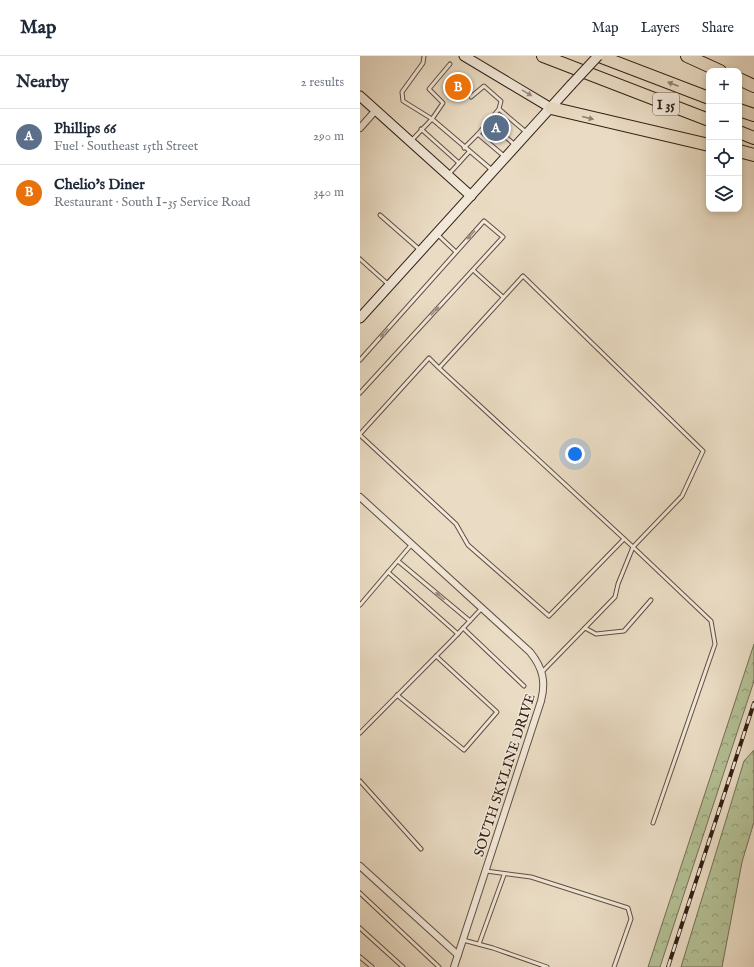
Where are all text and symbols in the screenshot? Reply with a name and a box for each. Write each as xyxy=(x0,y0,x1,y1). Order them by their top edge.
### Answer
text: Map xyxy=(20,16,56,40)
text: Map xyxy=(592,19,619,37)
text: Layers xyxy=(641,19,680,37)
text: Share xyxy=(702,19,734,37)
map controls xyxy=(706,68,742,212)
button: + xyxy=(706,68,742,104)
text: Nearby xyxy=(16,72,69,93)
pin: B xyxy=(445,72,471,102)
text: 2 results xyxy=(300,74,344,91)
one-way arrow xyxy=(666,81,678,87)
one-way arrow xyxy=(521,90,533,97)
road number: I 35 xyxy=(653,93,679,115)
button: − xyxy=(706,104,742,140)
pin: A xyxy=(483,113,509,143)
one-way arrow xyxy=(582,115,595,121)
text: Phillips 66 xyxy=(54,119,116,138)
text: A xyxy=(25,128,33,145)
text: 290 m xyxy=(313,128,344,145)
text: Fuel · Southeast 15th Street xyxy=(54,138,198,155)
button: locate xyxy=(706,140,742,176)
text: Chelio's Diner xyxy=(54,175,145,194)
button: layers xyxy=(706,176,742,212)
text: B xyxy=(25,184,33,201)
text: 340 m xyxy=(314,184,344,201)
text: Restaurant · South I-35 Service Road xyxy=(54,194,250,211)
one-way arrow xyxy=(467,230,476,240)
one-way arrow xyxy=(430,306,440,316)
one-way arrow xyxy=(379,328,388,339)
your location xyxy=(565,444,585,464)
one-way arrow xyxy=(435,591,445,600)
street label: SOUTH SKYLINE DRIVE xyxy=(470,691,540,859)

